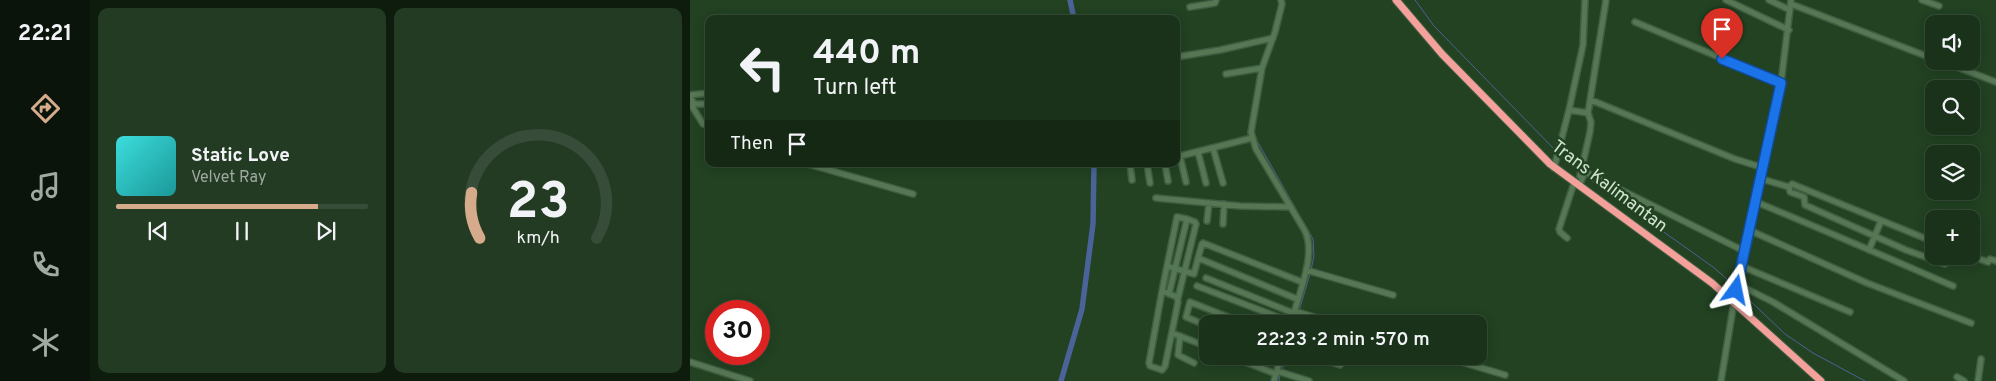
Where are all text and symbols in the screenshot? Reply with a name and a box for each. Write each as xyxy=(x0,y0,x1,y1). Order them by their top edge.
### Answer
pin xyxy=(1701,8,1743,59)
icon: arrive xyxy=(1708,15,1736,43)
map controls xyxy=(1925,15,1980,265)
button: sound xyxy=(1925,15,1980,70)
text: 22:21 xyxy=(18,21,72,48)
text: 440 m xyxy=(813,32,920,76)
icon: left xyxy=(730,35,795,100)
text: Turn left xyxy=(813,75,896,102)
button: search xyxy=(1925,80,1980,135)
icon: directions xyxy=(28,91,63,126)
icon: arrive xyxy=(783,130,811,158)
text: Then xyxy=(730,132,773,156)
street label: Trans Kalimantan xyxy=(1546,136,1672,238)
text: Static Love xyxy=(191,144,290,168)
button: layers xyxy=(1925,145,1980,200)
text: Velvet Ray xyxy=(191,168,266,188)
icon: music xyxy=(28,169,63,204)
text: 23 xyxy=(507,171,569,237)
button: + xyxy=(1925,210,1980,265)
icon: previous xyxy=(144,217,172,245)
icon: pause xyxy=(228,217,256,245)
icon: next xyxy=(312,217,340,245)
text: km/h xyxy=(516,227,560,250)
icon: phone xyxy=(28,247,63,282)
position arrow xyxy=(1709,263,1761,315)
speed limit sign: 30 xyxy=(705,300,770,365)
icon: climate xyxy=(28,325,63,360)
text: 22:23 · 2 min · 570 m xyxy=(1256,328,1430,352)

